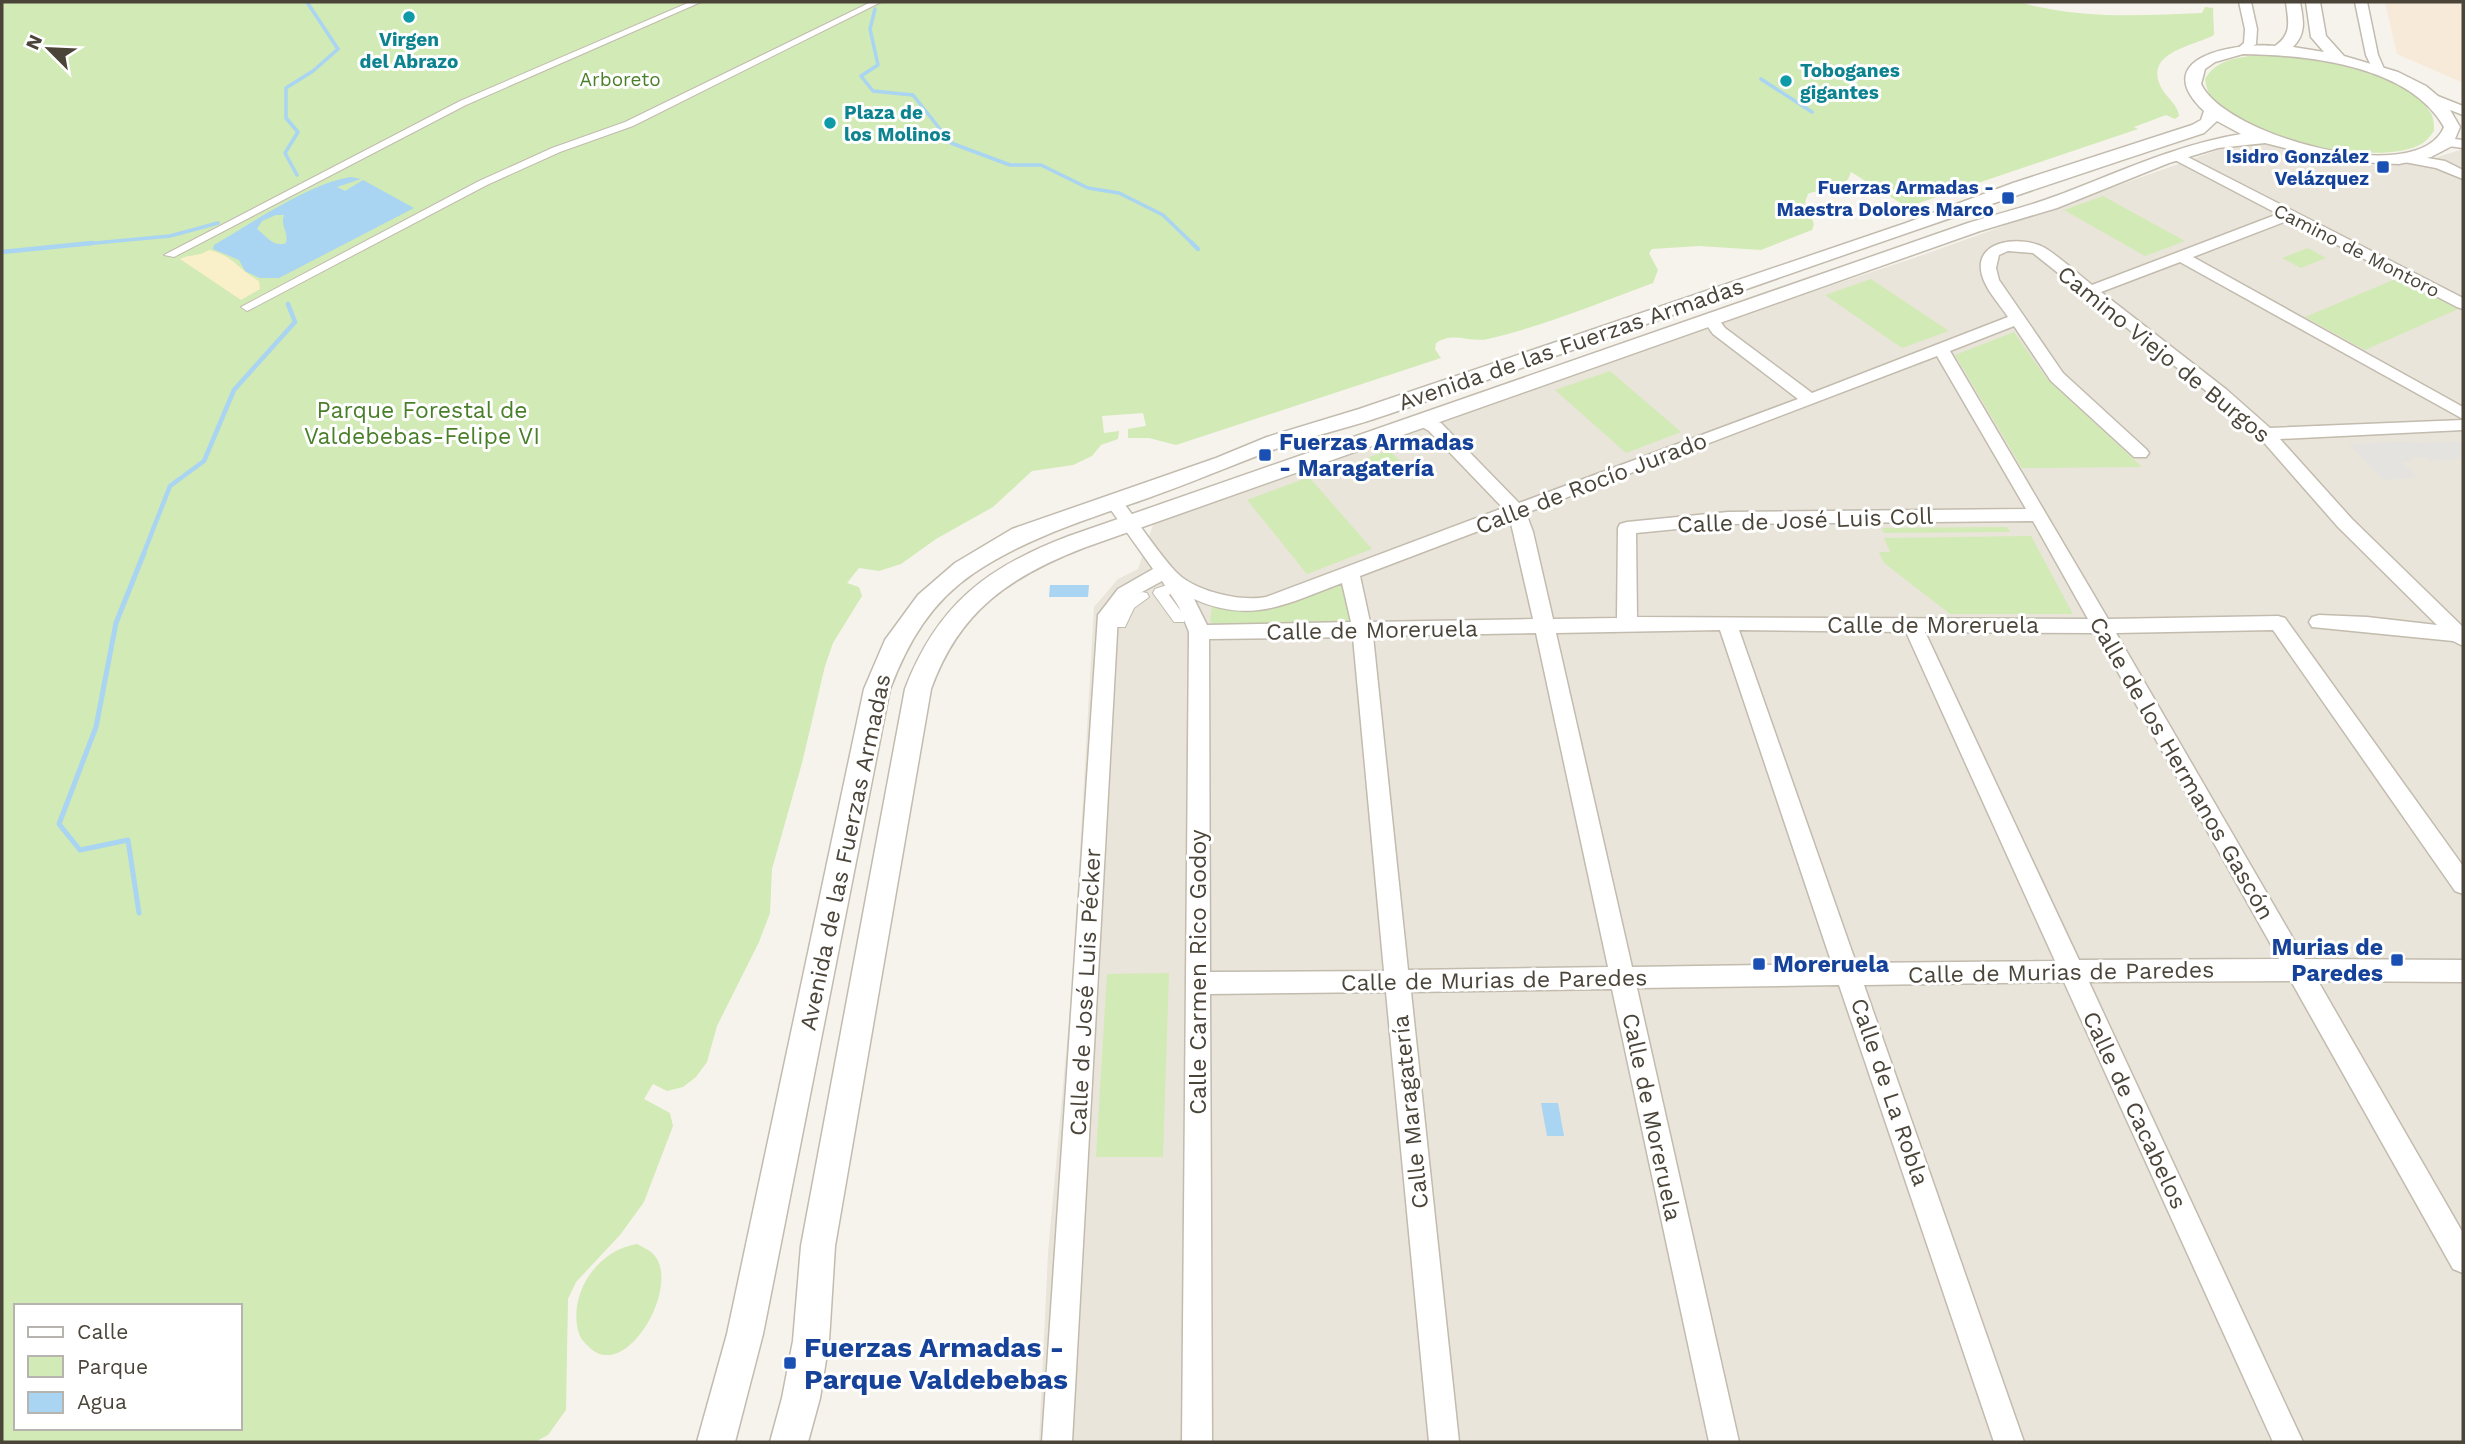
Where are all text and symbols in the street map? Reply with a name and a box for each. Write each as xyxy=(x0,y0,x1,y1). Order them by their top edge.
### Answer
marker: Virgen del Abrazo xyxy=(401,9,417,25)
north arrow xyxy=(14,14,84,84)
place label: Virgen del Abrazo xyxy=(360,28,458,73)
text: N xyxy=(21,31,47,53)
place label: Toboganes gigantes xyxy=(1800,59,1900,104)
park label: Arboreto xyxy=(579,68,661,91)
marker: Toboganes gigantes xyxy=(1778,73,1794,89)
place label: Plaza de los Molinos xyxy=(844,101,951,146)
marker: Plaza de los Molinos xyxy=(822,115,838,131)
place label: Isidro González Velázquez xyxy=(2226,145,2369,190)
marker: Isidro González Velázquez xyxy=(2375,159,2391,175)
place label: Fuerzas Armadas - Maestra Dolores Marco xyxy=(1776,176,1994,221)
marker: Fuerzas Armadas - Maestra Dolores Marco xyxy=(2000,190,2016,206)
street label: Camino de Montoro xyxy=(2270,199,2444,302)
street label: Camino Viejo de Burgos xyxy=(2052,260,2275,448)
street label: Avenida de las Fuerzas Armadas xyxy=(1395,273,1747,416)
park label: Parque Forestal de Valdebebas-Felipe VI xyxy=(304,397,540,450)
street label: Calle de Rocío Jurado xyxy=(1472,427,1711,540)
place label: Fuerzas Armadas - Maragatería xyxy=(1279,429,1474,482)
marker: Fuerzas Armadas - Maragatería xyxy=(1257,447,1273,463)
street label: Calle de José Luis Coll xyxy=(1676,503,1934,538)
street label: Calle de Moreruela xyxy=(1827,612,2039,639)
street label: Calle de los Hermanos Gascón xyxy=(2084,612,2280,925)
street label: Calle de Moreruela xyxy=(1266,615,1478,646)
street label: Avenida de las Fuerzas Armadas xyxy=(794,671,896,1033)
street label: Calle Carmen Rico Godoy xyxy=(1185,829,1212,1115)
street label: Calle de José Luis Pécker xyxy=(1064,848,1107,1136)
place label: Murias de Paredes xyxy=(2271,934,2383,987)
place label: Moreruela xyxy=(1773,951,1890,978)
marker: Murias de Paredes xyxy=(2389,952,2405,968)
marker: Moreruela xyxy=(1751,956,1767,972)
street label: Calle de Murias de Paredes xyxy=(1908,956,2214,989)
street label: Calle de Murias de Paredes xyxy=(1341,964,1647,997)
street label: Calle de La Robla xyxy=(1845,995,1934,1190)
street label: Calle de Cacabelos xyxy=(2077,1007,2192,1213)
street label: Calle de Moreruela xyxy=(1616,1011,1687,1224)
street label: Calle Maragatería xyxy=(1387,1014,1434,1210)
legend xyxy=(14,1304,242,1430)
text: Calle xyxy=(77,1319,128,1344)
place label: Fuerzas Armadas - Parque Valdebebas xyxy=(804,1331,1068,1396)
text: Parque xyxy=(77,1354,148,1379)
marker: Fuerzas Armadas - Parque Valdebebas xyxy=(782,1355,798,1371)
text: Agua xyxy=(77,1389,127,1414)

